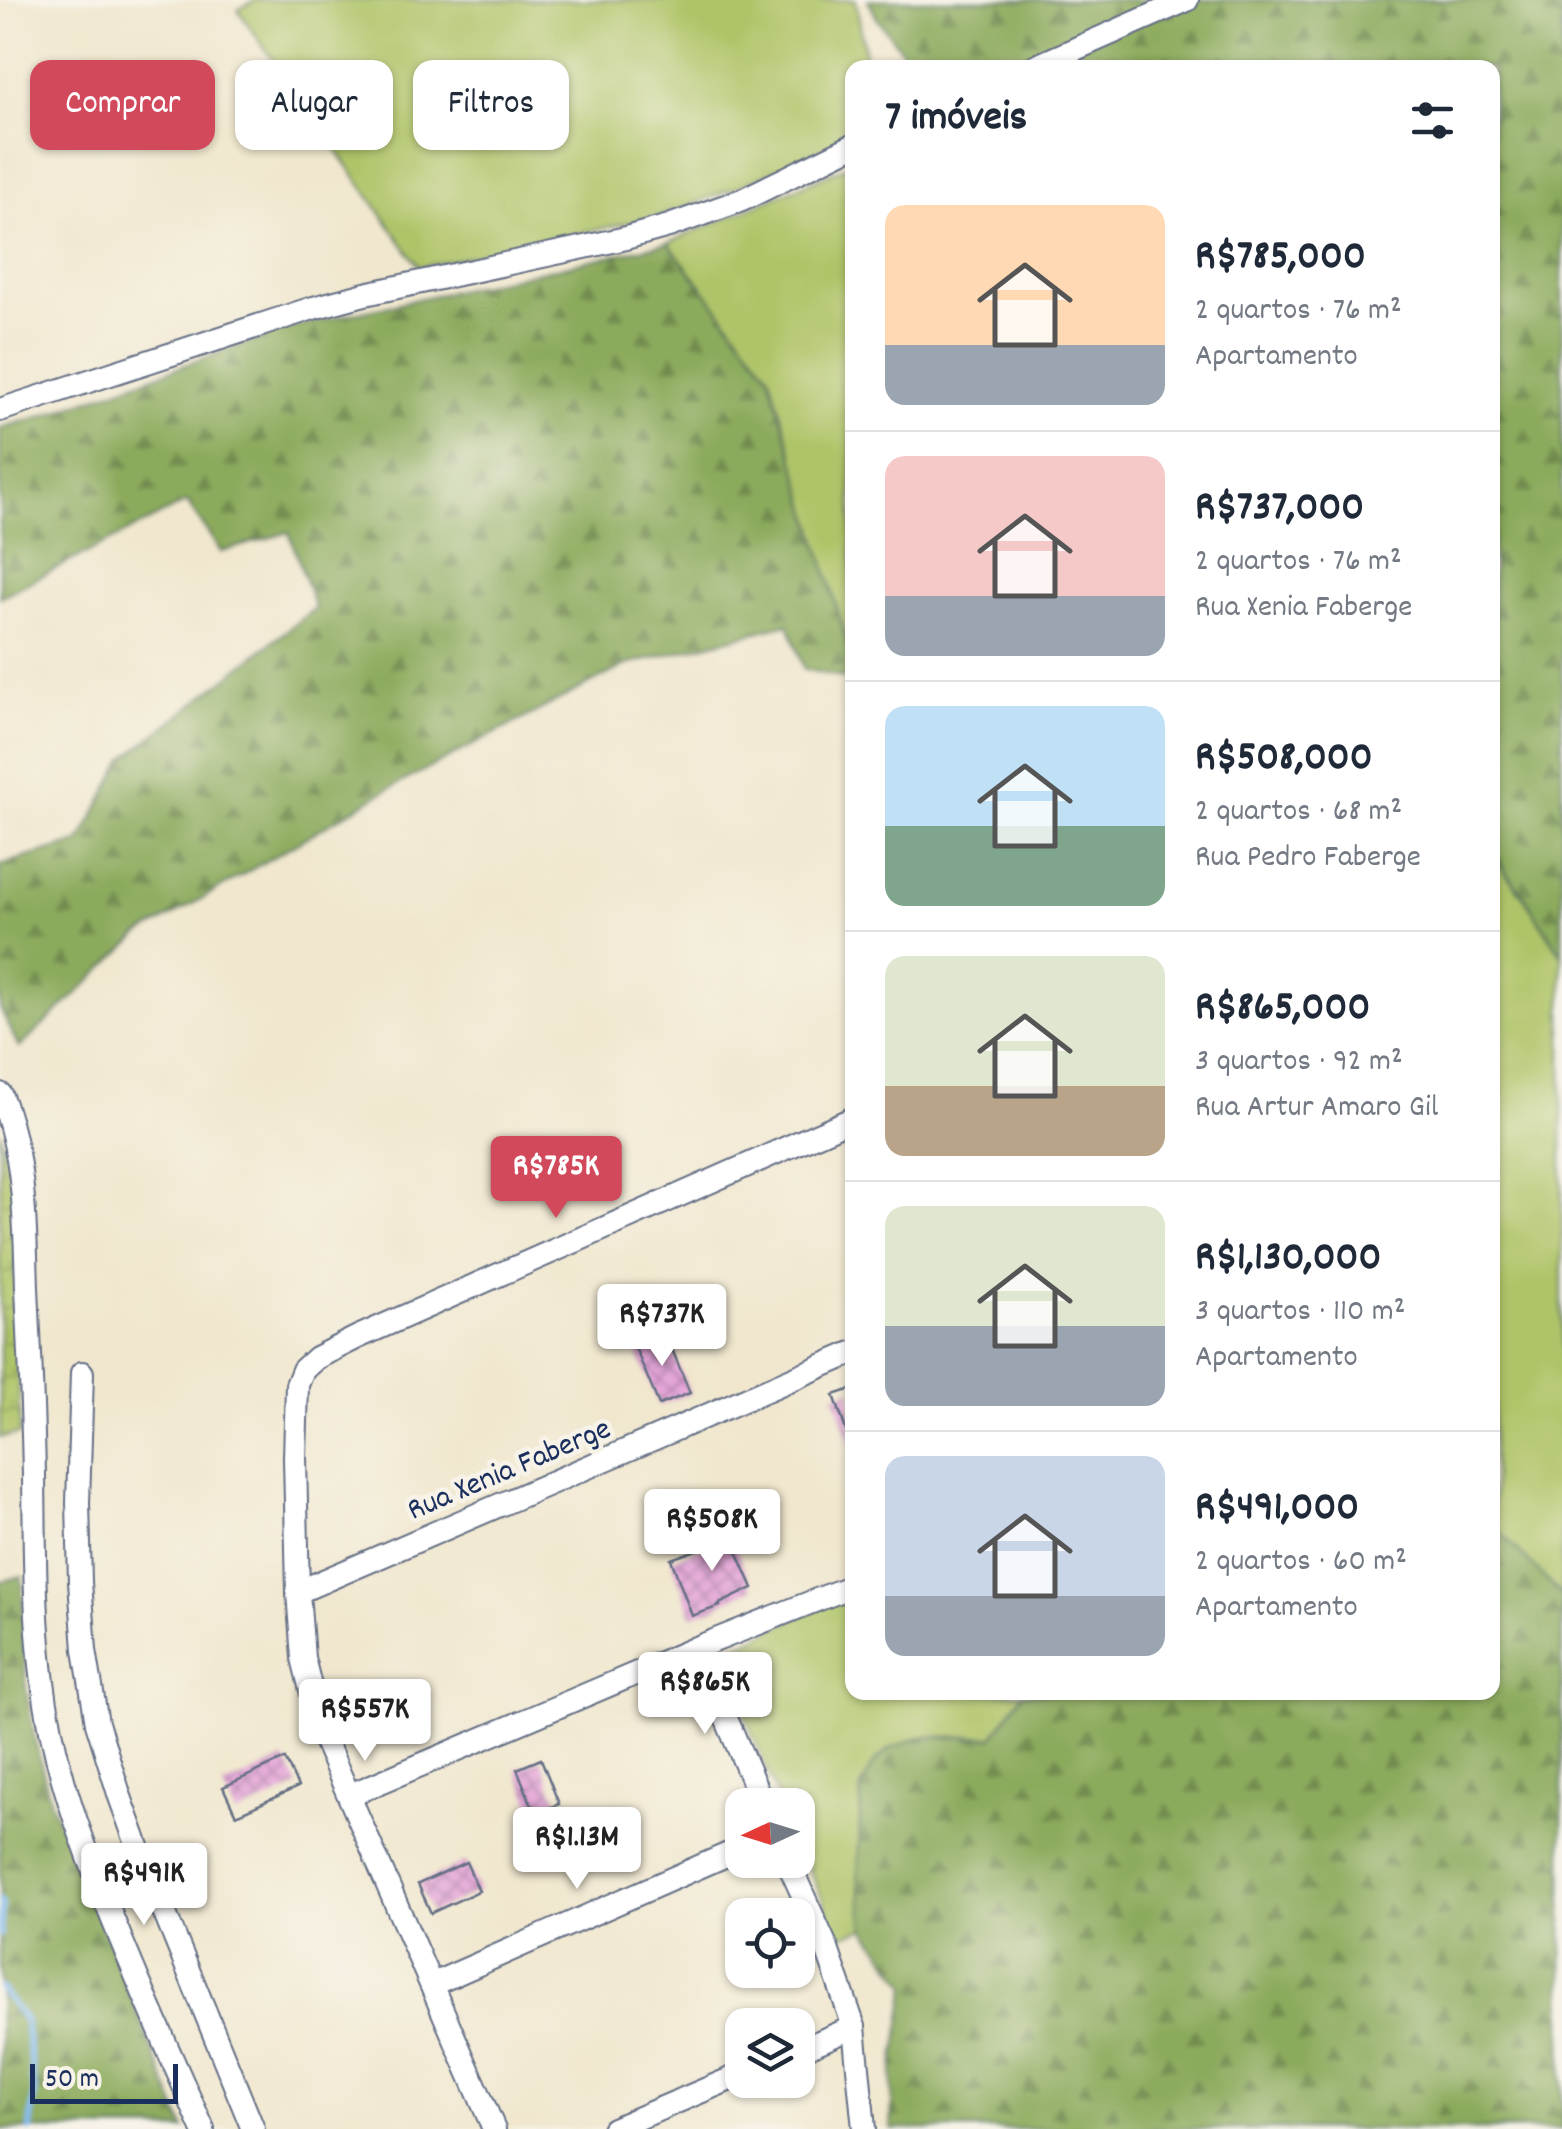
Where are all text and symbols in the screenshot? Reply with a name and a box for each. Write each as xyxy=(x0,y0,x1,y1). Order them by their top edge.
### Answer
chip: Comprar xyxy=(30,60,215,150)
chip: Alugar xyxy=(235,60,393,150)
chip: Filtros xyxy=(413,60,569,150)
text: 7 imóveis xyxy=(885,90,1027,150)
icon: filters xyxy=(1405,93,1460,148)
text: R$785,000 xyxy=(1195,229,1366,289)
icon: home xyxy=(965,245,1085,365)
text: 2 quartos · 76 m² xyxy=(1195,289,1402,335)
text: Apartamento xyxy=(1195,335,1358,381)
text: R$737,000 xyxy=(1195,480,1364,540)
icon: home xyxy=(965,496,1085,616)
text: 2 quartos · 76 m² xyxy=(1195,540,1402,586)
text: Rua Xenia Faberge xyxy=(1195,586,1412,632)
text: R$508,000 xyxy=(1195,730,1373,790)
icon: home xyxy=(965,746,1085,866)
text: 2 quartos · 68 m² xyxy=(1195,790,1402,836)
text: Rua Pedro Faberge xyxy=(1195,836,1421,882)
text: R$865,000 xyxy=(1195,980,1370,1040)
icon: home xyxy=(965,996,1085,1116)
text: 3 quartos · 92 m² xyxy=(1195,1040,1403,1086)
text: Rua Artur Amaro Gil xyxy=(1195,1086,1438,1132)
pin: R$785K xyxy=(475,1136,637,1221)
text: R$785K xyxy=(513,1145,599,1191)
text: R$1,130,000 xyxy=(1195,1230,1381,1290)
icon: home xyxy=(965,1246,1085,1366)
pin: R$737K xyxy=(581,1284,743,1369)
text: 3 quartos · 110 m² xyxy=(1195,1290,1405,1336)
text: R$737K xyxy=(619,1293,705,1339)
text: Apartamento xyxy=(1195,1336,1358,1382)
street label: Rua Xenia Faberge xyxy=(401,1408,619,1535)
text: R$491,000 xyxy=(1195,1480,1359,1540)
pin: R$508K xyxy=(631,1489,793,1574)
icon: home xyxy=(965,1496,1085,1616)
text: R$508K xyxy=(666,1498,758,1544)
text: 2 quartos · 60 m² xyxy=(1195,1540,1407,1586)
text: Apartamento xyxy=(1195,1586,1358,1632)
pin: R$865K xyxy=(624,1652,786,1737)
text: R$865K xyxy=(660,1661,750,1707)
pin: R$557K xyxy=(284,1679,446,1764)
text: R$557K xyxy=(321,1688,409,1734)
north arrow xyxy=(725,1788,815,1878)
map controls xyxy=(725,1788,815,2098)
pin: R$1.13M xyxy=(485,1807,669,1892)
text: R$1.13M xyxy=(535,1816,619,1862)
pin: R$491K xyxy=(63,1843,225,1928)
text: R$491K xyxy=(103,1852,185,1898)
button: locate xyxy=(725,1898,815,1988)
button: layers xyxy=(725,2008,815,2098)
scale bar xyxy=(30,2059,178,2104)
text: 50 m xyxy=(45,2061,99,2101)

